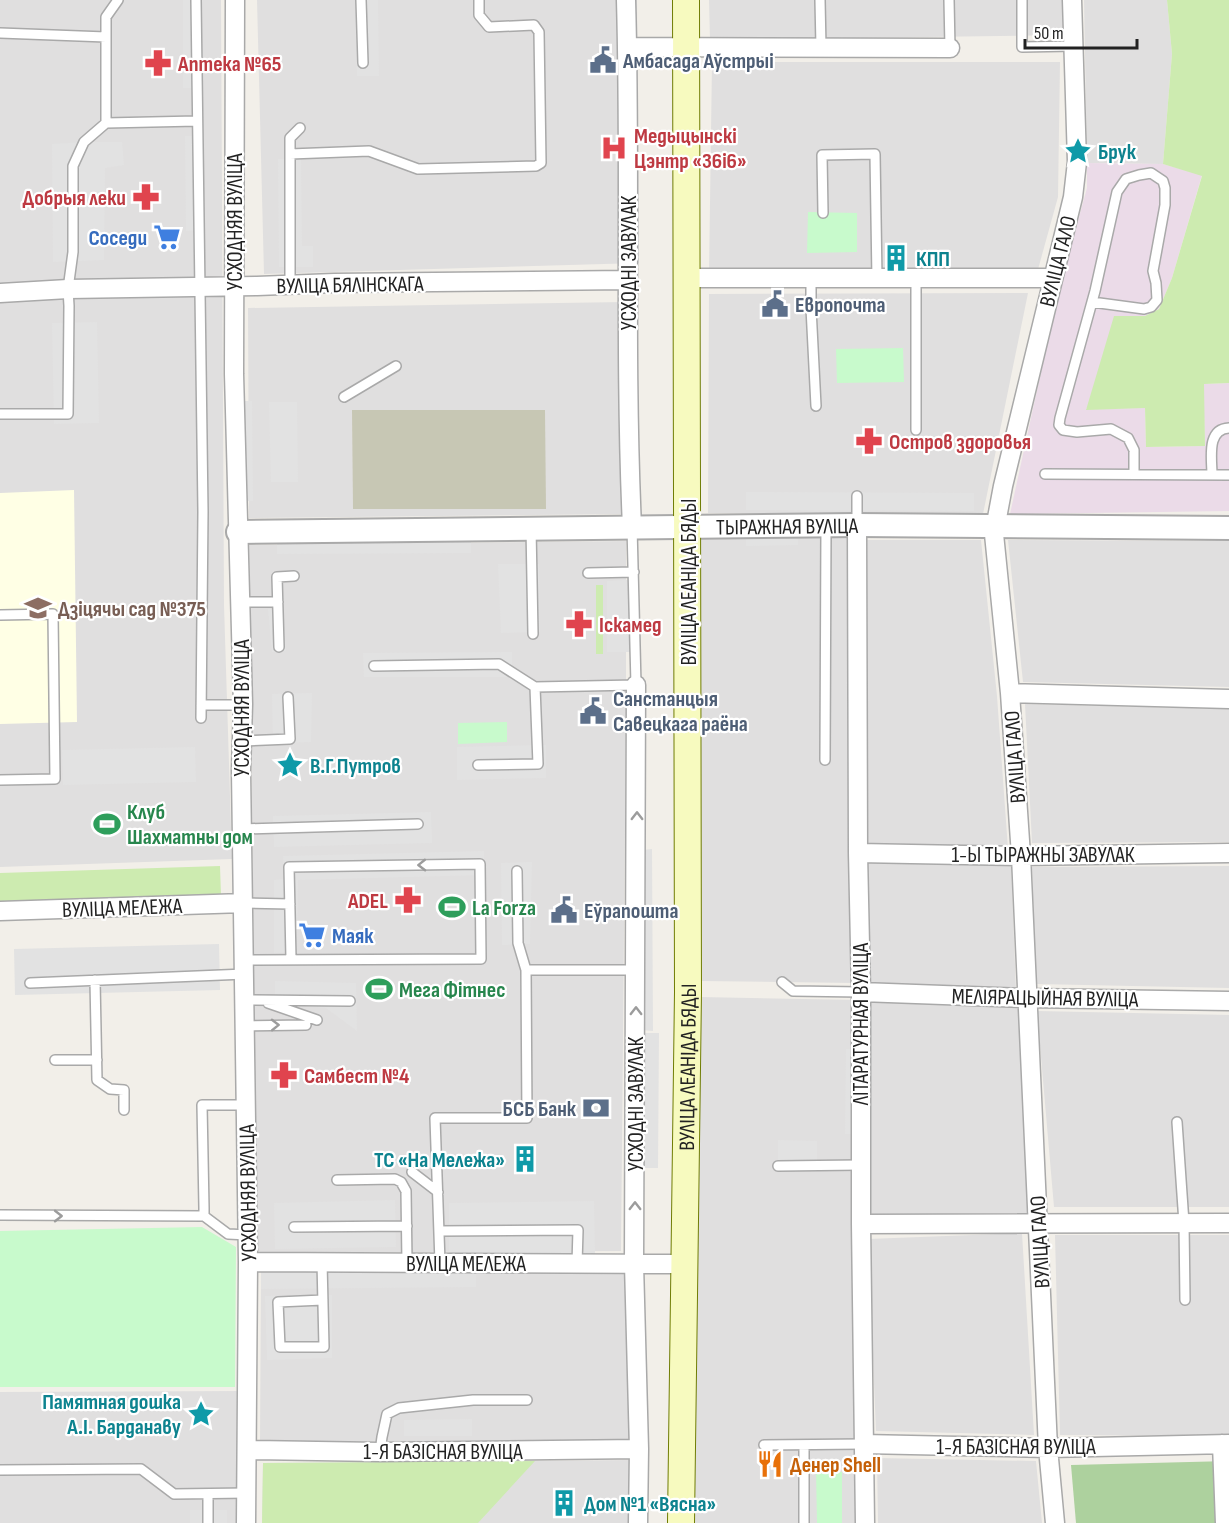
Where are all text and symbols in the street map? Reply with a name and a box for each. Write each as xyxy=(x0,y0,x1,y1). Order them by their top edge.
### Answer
scale bar xyxy=(1025,12,1138,50)
text: 50 m xyxy=(1034,23,1064,44)
public building icon: Амбасада Аўстрыі xyxy=(588,45,618,75)
pharmacy icon: Аптека №65 xyxy=(143,48,173,78)
place label: Амбасада Аўстрыі xyxy=(622,48,774,75)
place label: Аптека №65 xyxy=(177,51,281,78)
place label: Медыцынскі Цэнтр «36і6» xyxy=(634,123,747,175)
hospital icon: Медыцынскі Цэнтр «36і6» xyxy=(599,133,629,163)
place icon: Брук xyxy=(1063,136,1093,166)
place label: Брук xyxy=(1098,139,1137,166)
street label: УСХОДНЯЯ ВУЛІЦА xyxy=(222,153,249,291)
pharmacy icon: Добрыя леки xyxy=(131,182,161,212)
place label: Добрыя леки xyxy=(23,185,126,212)
street label: УСХОДНІ ЗАВУЛАК xyxy=(616,195,643,330)
street label: ВУЛІЦА ГАЛО xyxy=(1034,213,1083,310)
supermarket icon: Соседи xyxy=(152,222,182,252)
place label: Соседи xyxy=(88,225,147,252)
building icon: КПП xyxy=(881,243,911,273)
place label: КПП xyxy=(916,246,950,273)
street label: ВУЛІЦА БЯЛІНСКАГА xyxy=(276,271,424,300)
public building icon: Европочта xyxy=(760,289,790,319)
place label: Европочта xyxy=(795,292,886,319)
pharmacy icon: Остров здоровья xyxy=(854,426,884,456)
place label: Остров здоровья xyxy=(889,429,1031,456)
street label: ВУЛІЦА ЛЕАНІДА БЯДЫ xyxy=(676,498,703,666)
street label: ТЫРАЖНАЯ ВУЛІЦА xyxy=(716,513,859,542)
school or university icon: Дзіцячы сад №375 xyxy=(23,593,53,623)
place label: Дзіцячы сад №375 xyxy=(58,596,206,623)
pharmacy icon: Іскамед xyxy=(564,609,594,639)
place label: Іскамед xyxy=(599,612,662,639)
street label: УСХОДНЯЯ ВУЛІЦА xyxy=(229,639,256,777)
place label: Санстанцыя Савецкага раёна xyxy=(613,686,748,738)
public building icon: Санстанцыя Савецкага раёна xyxy=(578,696,608,726)
street label: ВУЛІЦА ГАЛО xyxy=(999,710,1032,804)
place icon: В.Г.Путров xyxy=(275,750,305,780)
place label: В.Г.Путров xyxy=(310,753,401,780)
place label: Клуб Шахматны дом xyxy=(127,799,253,851)
sports icon: Клуб Шахматны дом xyxy=(92,809,122,839)
one-way arrow xyxy=(631,811,643,820)
street label: 1-Ы ТЫРАЖНЫ ЗАВУЛАК xyxy=(951,842,1135,869)
one-way arrow xyxy=(417,859,426,871)
pharmacy icon: ADEL xyxy=(393,885,423,915)
place label: ADEL xyxy=(347,888,388,915)
sports icon: La Forza xyxy=(437,892,467,922)
street label: ВУЛІЦА МЕЛЕЖА xyxy=(62,893,183,924)
place label: La Forza xyxy=(472,895,536,922)
public building icon: Еўрапошта xyxy=(549,895,579,925)
place label: Еўрапошта xyxy=(584,898,678,925)
supermarket icon: Маяк xyxy=(297,920,327,950)
place label: Маяк xyxy=(332,923,374,950)
street label: ЛІТАРАТУРНАЯ ВУЛІЦА xyxy=(848,942,875,1106)
sports icon: Мега Фітнес xyxy=(364,974,394,1004)
place label: Мега Фітнес xyxy=(399,977,505,1004)
street label: ВУЛІЦА ЛЕАНІДА БЯДЫ xyxy=(674,983,703,1151)
street label: МЕЛІЯРАЦЫЙНАЯ ВУЛІЦА xyxy=(951,983,1139,1014)
one-way arrow xyxy=(630,1006,642,1015)
one-way arrow xyxy=(271,1019,280,1032)
street label: УСХОДНІ ЗАВУЛАК xyxy=(623,1036,650,1171)
pharmacy icon: Самбест №4 xyxy=(269,1060,299,1090)
place label: Самбест №4 xyxy=(304,1063,409,1090)
bank icon: БСБ Банк xyxy=(581,1093,611,1123)
place label: БСБ Банк xyxy=(503,1096,577,1123)
street label: УСХОДНЯЯ ВУЛІЦА xyxy=(234,1123,263,1262)
building icon: ТС «На Мележа» xyxy=(510,1144,540,1174)
place label: ТС «На Мележа» xyxy=(374,1147,505,1174)
street label: ВУЛІЦА ГАЛО xyxy=(1025,1195,1056,1289)
one-way arrow xyxy=(629,1201,641,1210)
one-way arrow xyxy=(54,1210,63,1222)
street label: ВУЛІЦА МЕЛЕЖА xyxy=(406,1251,527,1278)
place label: Памятная дошка А.І. Барданаву xyxy=(42,1389,181,1441)
place icon: Памятная дошка А.І. Барданаву xyxy=(186,1399,216,1429)
street label: 1-Я БАЗІСНАЯ ВУЛІЦА xyxy=(936,1434,1096,1461)
street label: 1-Я БАЗІСНАЯ ВУЛІЦА xyxy=(363,1439,523,1466)
restaurant icon: Денер Shell xyxy=(755,1449,785,1479)
place label: Денер Shell xyxy=(790,1452,881,1479)
building icon: Дом №1 «Вясна» xyxy=(549,1488,579,1518)
place label: Дом №1 «Вясна» xyxy=(584,1491,716,1518)

